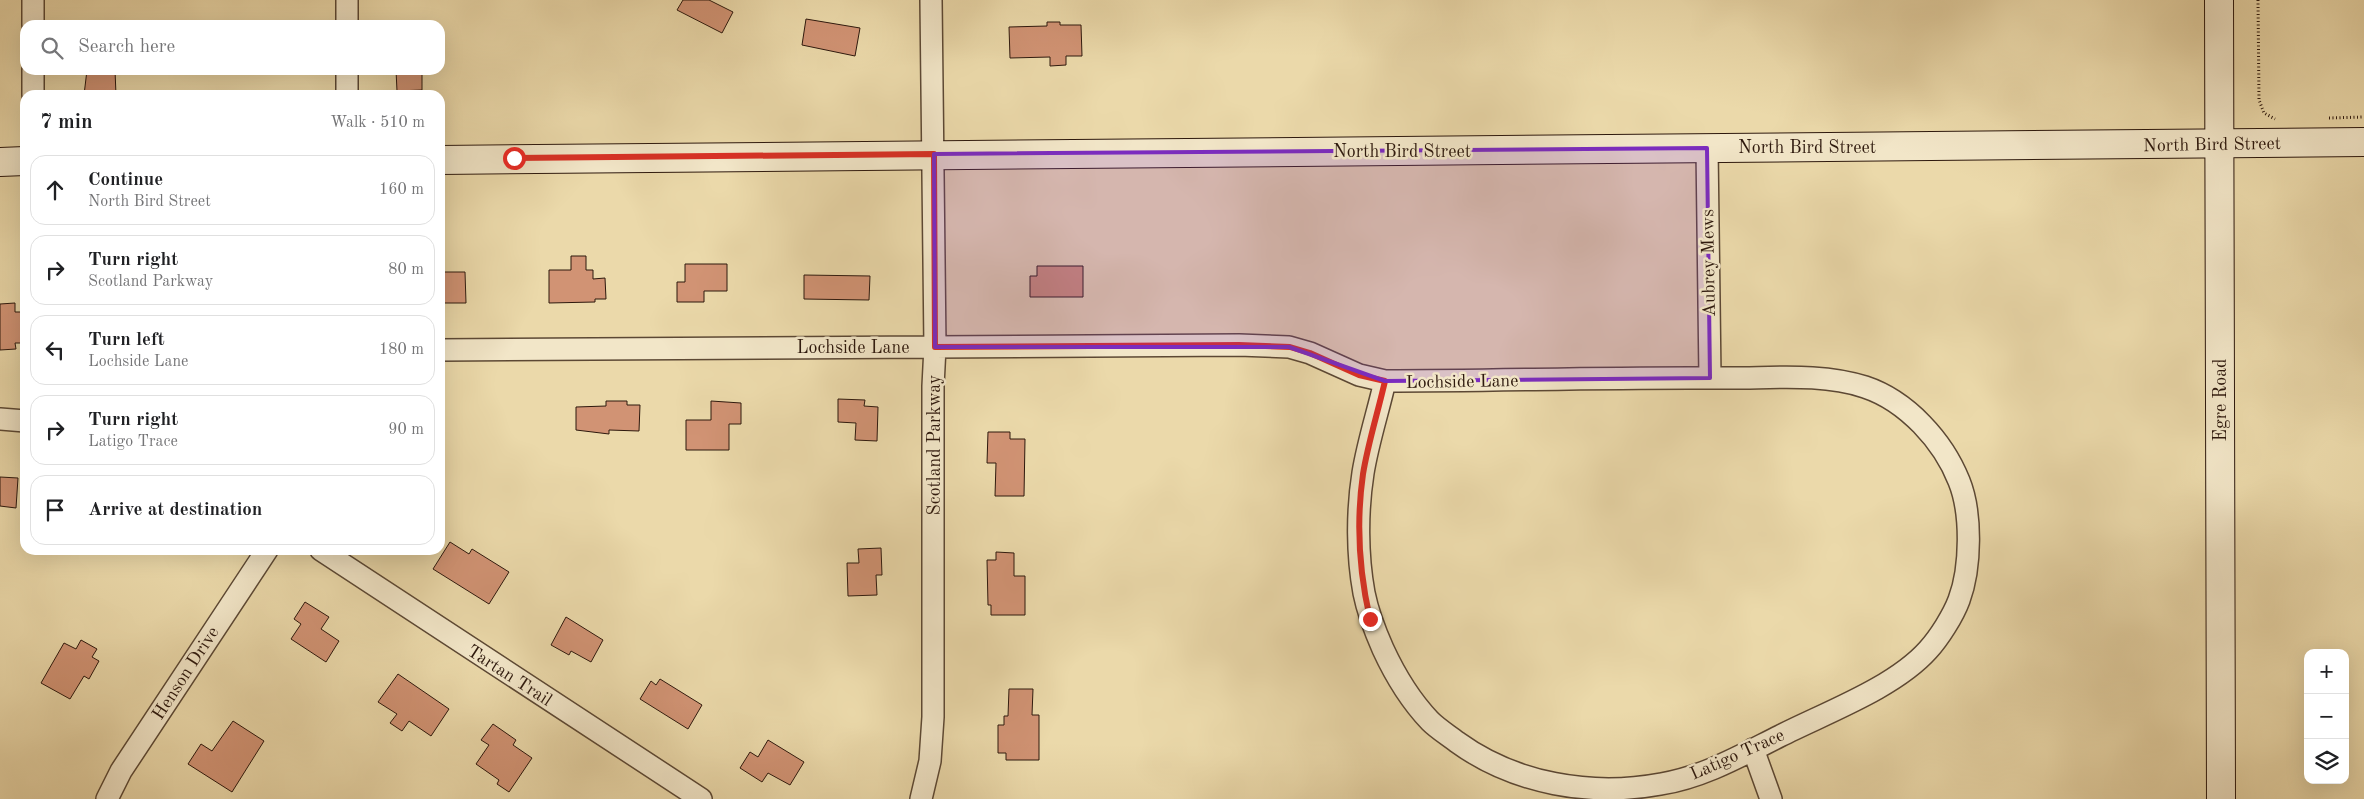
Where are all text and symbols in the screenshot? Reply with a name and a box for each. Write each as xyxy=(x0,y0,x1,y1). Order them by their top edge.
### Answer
search box xyxy=(20,20,445,75)
icon: search xyxy=(38,34,66,62)
text: Search here xyxy=(78,38,175,57)
text: 7 min xyxy=(40,112,93,133)
text: Walk · 510 m xyxy=(330,115,425,131)
street label: North Bird Street xyxy=(2143,135,2281,155)
street label: North Bird Street xyxy=(1738,139,1876,157)
street label: North Bird Street xyxy=(1333,143,1471,161)
route start xyxy=(503,147,526,170)
text: Continue xyxy=(88,171,163,190)
icon: ahead xyxy=(41,176,69,204)
text: 160 m xyxy=(379,182,424,198)
text: North Bird Street xyxy=(88,194,211,210)
street label: Aubrey Mews xyxy=(1699,209,1719,317)
text: Turn right xyxy=(88,251,178,270)
icon: right xyxy=(41,256,69,284)
text: 80 m xyxy=(388,262,424,278)
text: Scotland Parkway xyxy=(88,274,213,290)
text: Turn left xyxy=(88,331,165,350)
icon: left xyxy=(41,336,69,364)
street label: Lochside Lane xyxy=(797,339,909,357)
text: 180 m xyxy=(379,342,424,358)
text: Lochside Lane xyxy=(88,354,188,370)
street label: Egre Road xyxy=(2212,359,2230,441)
street label: Lochside Lane xyxy=(1405,372,1519,392)
street label: Scotland Parkway xyxy=(926,374,944,515)
text: Turn right xyxy=(88,411,178,430)
icon: right xyxy=(41,416,69,444)
text: 90 m xyxy=(388,422,424,438)
text: Latigo Trace xyxy=(88,434,178,450)
icon: arrive xyxy=(41,496,69,524)
text: Arrive at destination xyxy=(88,501,262,520)
route end xyxy=(1359,608,1382,631)
street label: Henson Drive xyxy=(149,624,223,723)
street label: Tartan Trail xyxy=(464,642,555,710)
map controls xyxy=(2304,649,2349,784)
button: + xyxy=(2304,649,2349,694)
button: − xyxy=(2304,694,2349,739)
street label: Latigo Trace xyxy=(1688,726,1787,784)
button: layers xyxy=(2304,739,2349,784)

